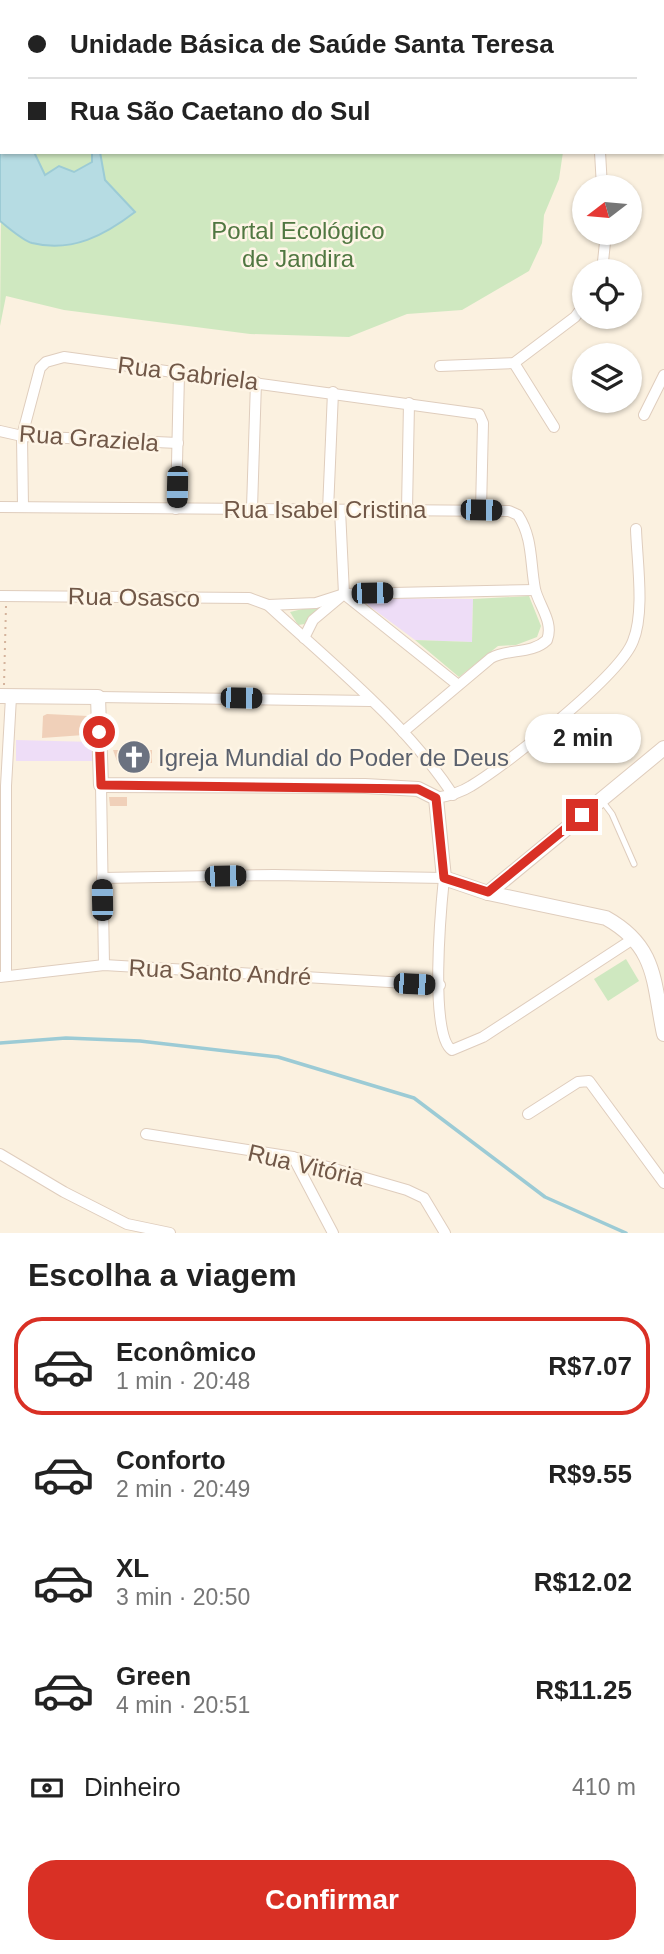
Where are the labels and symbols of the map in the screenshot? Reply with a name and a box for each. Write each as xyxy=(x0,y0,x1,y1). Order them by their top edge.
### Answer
north arrow xyxy=(572,175,642,245)
park label: Portal Ecológico de Jandira xyxy=(211,217,385,272)
street label: Rua Gabriela xyxy=(116,351,260,395)
street label: Rua Graziela xyxy=(18,420,160,456)
car xyxy=(167,466,188,508)
street label: Rua Isabel Cristina xyxy=(224,496,427,523)
car xyxy=(460,499,503,521)
street label: Rua Osasco xyxy=(68,582,200,612)
car xyxy=(351,582,394,604)
car xyxy=(220,687,263,709)
callout: 2 min xyxy=(524,714,640,762)
route start xyxy=(83,716,115,748)
church icon: Igreja Mundial do Poder de Deus xyxy=(115,738,153,776)
place label: Igreja Mundial do Poder de Deus xyxy=(158,744,509,771)
route end xyxy=(566,799,598,831)
car xyxy=(204,865,247,887)
car xyxy=(92,879,113,921)
street label: Rua Santo André xyxy=(128,954,312,990)
car xyxy=(393,972,436,996)
street label: Rua Vitória xyxy=(245,1139,367,1192)

